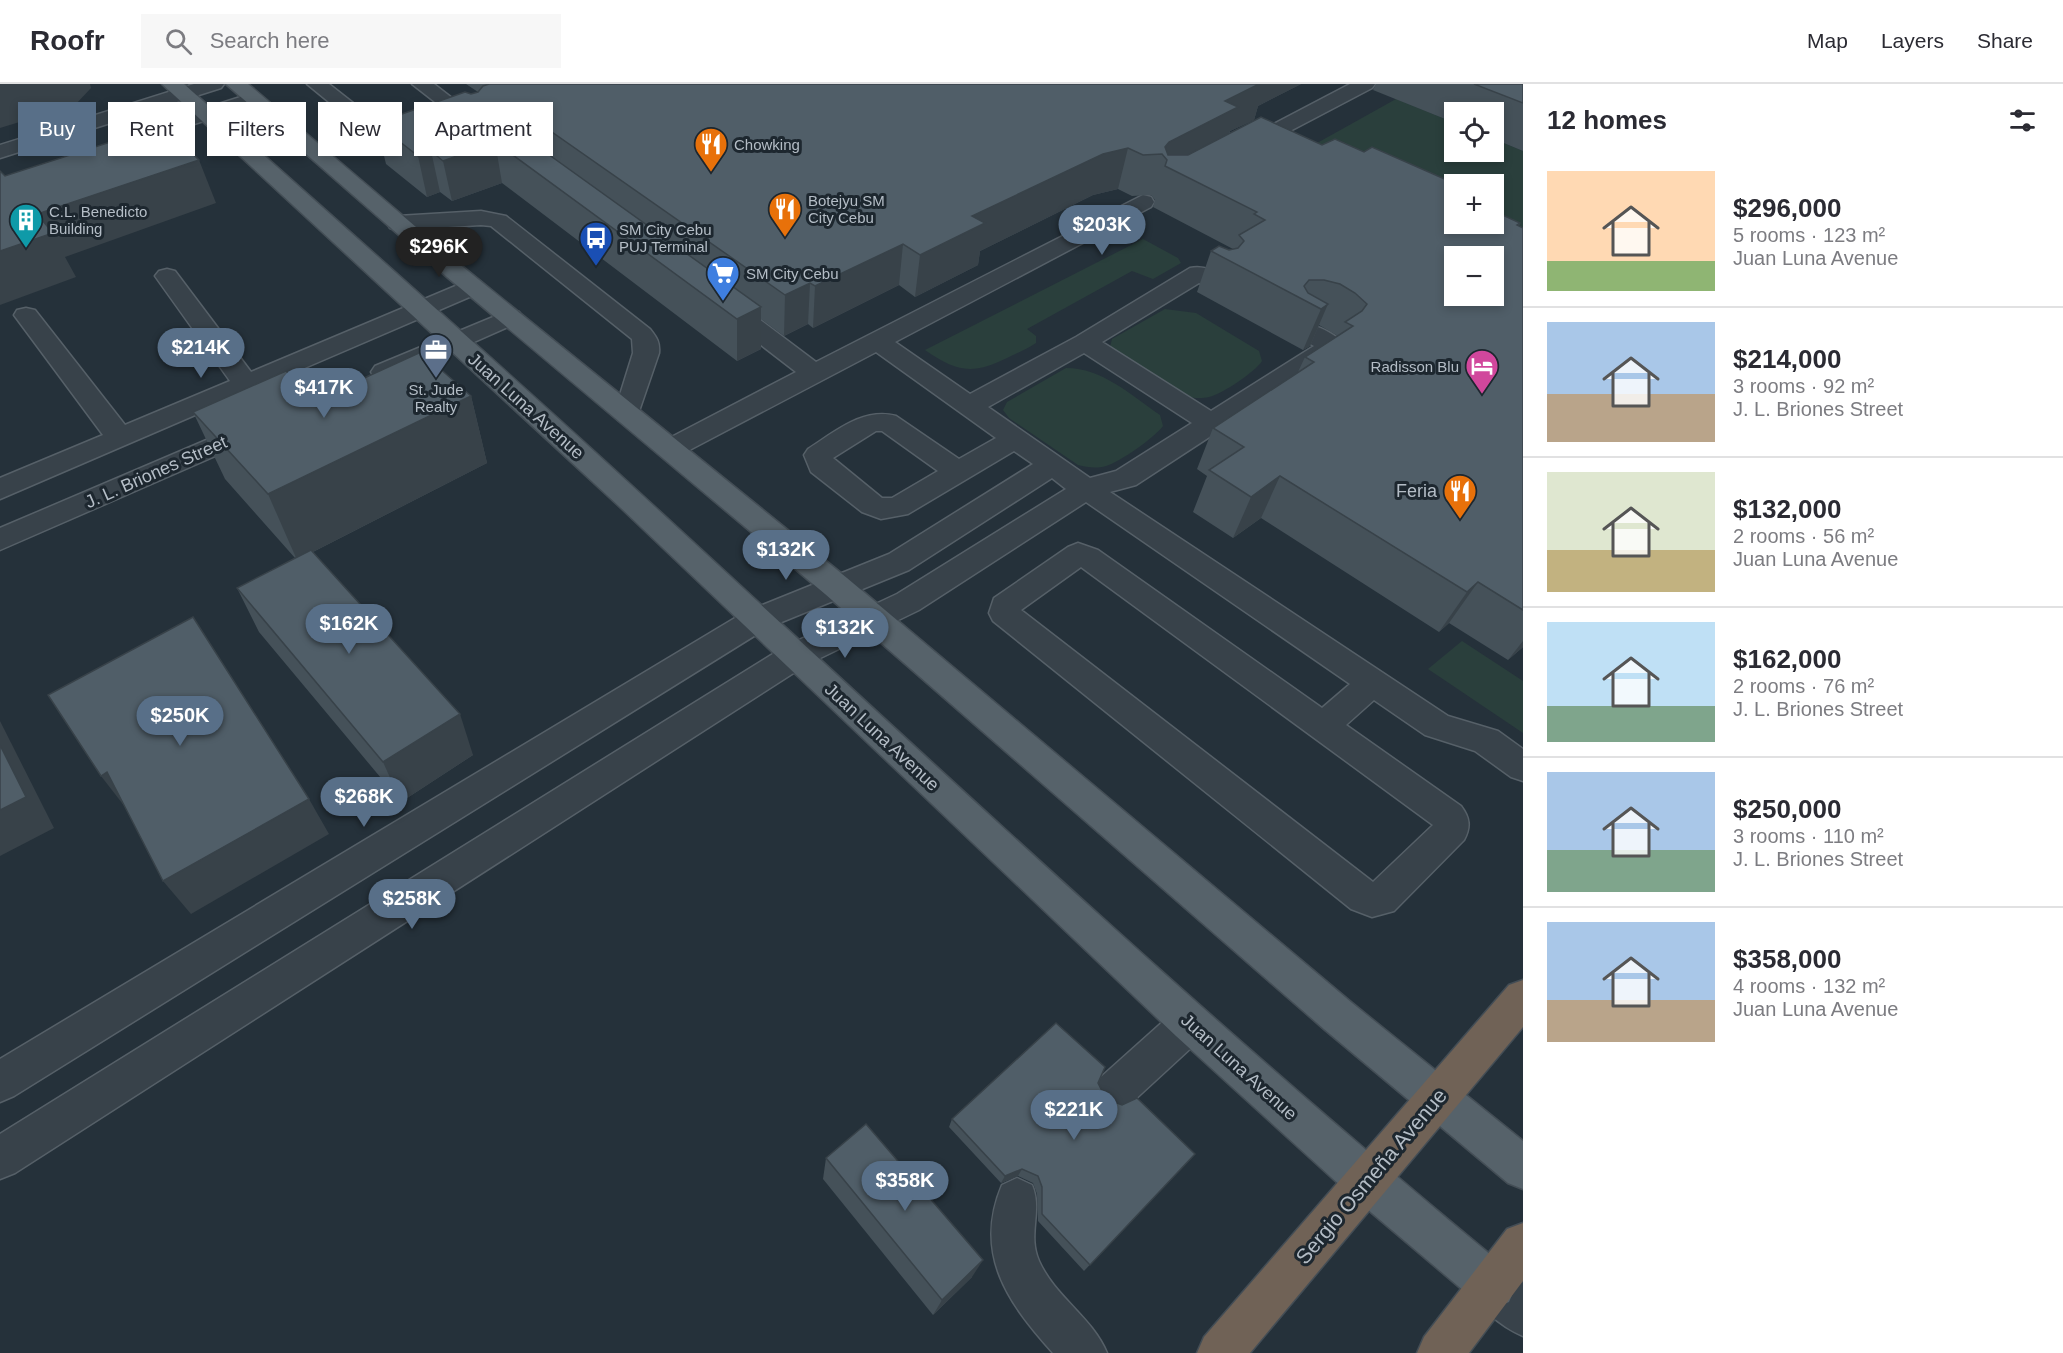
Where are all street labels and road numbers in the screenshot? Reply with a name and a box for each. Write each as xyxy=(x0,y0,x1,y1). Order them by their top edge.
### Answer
street label: Juan Luna Avenue xyxy=(464,349,588,463)
street label: J. L. Briones Street xyxy=(82,432,230,512)
street label: Juan Luna Avenue xyxy=(821,679,943,795)
street label: Juan Luna Avenue xyxy=(1177,1010,1301,1124)
street label: Sergio Osmeña Avenue xyxy=(1291,1084,1451,1268)

